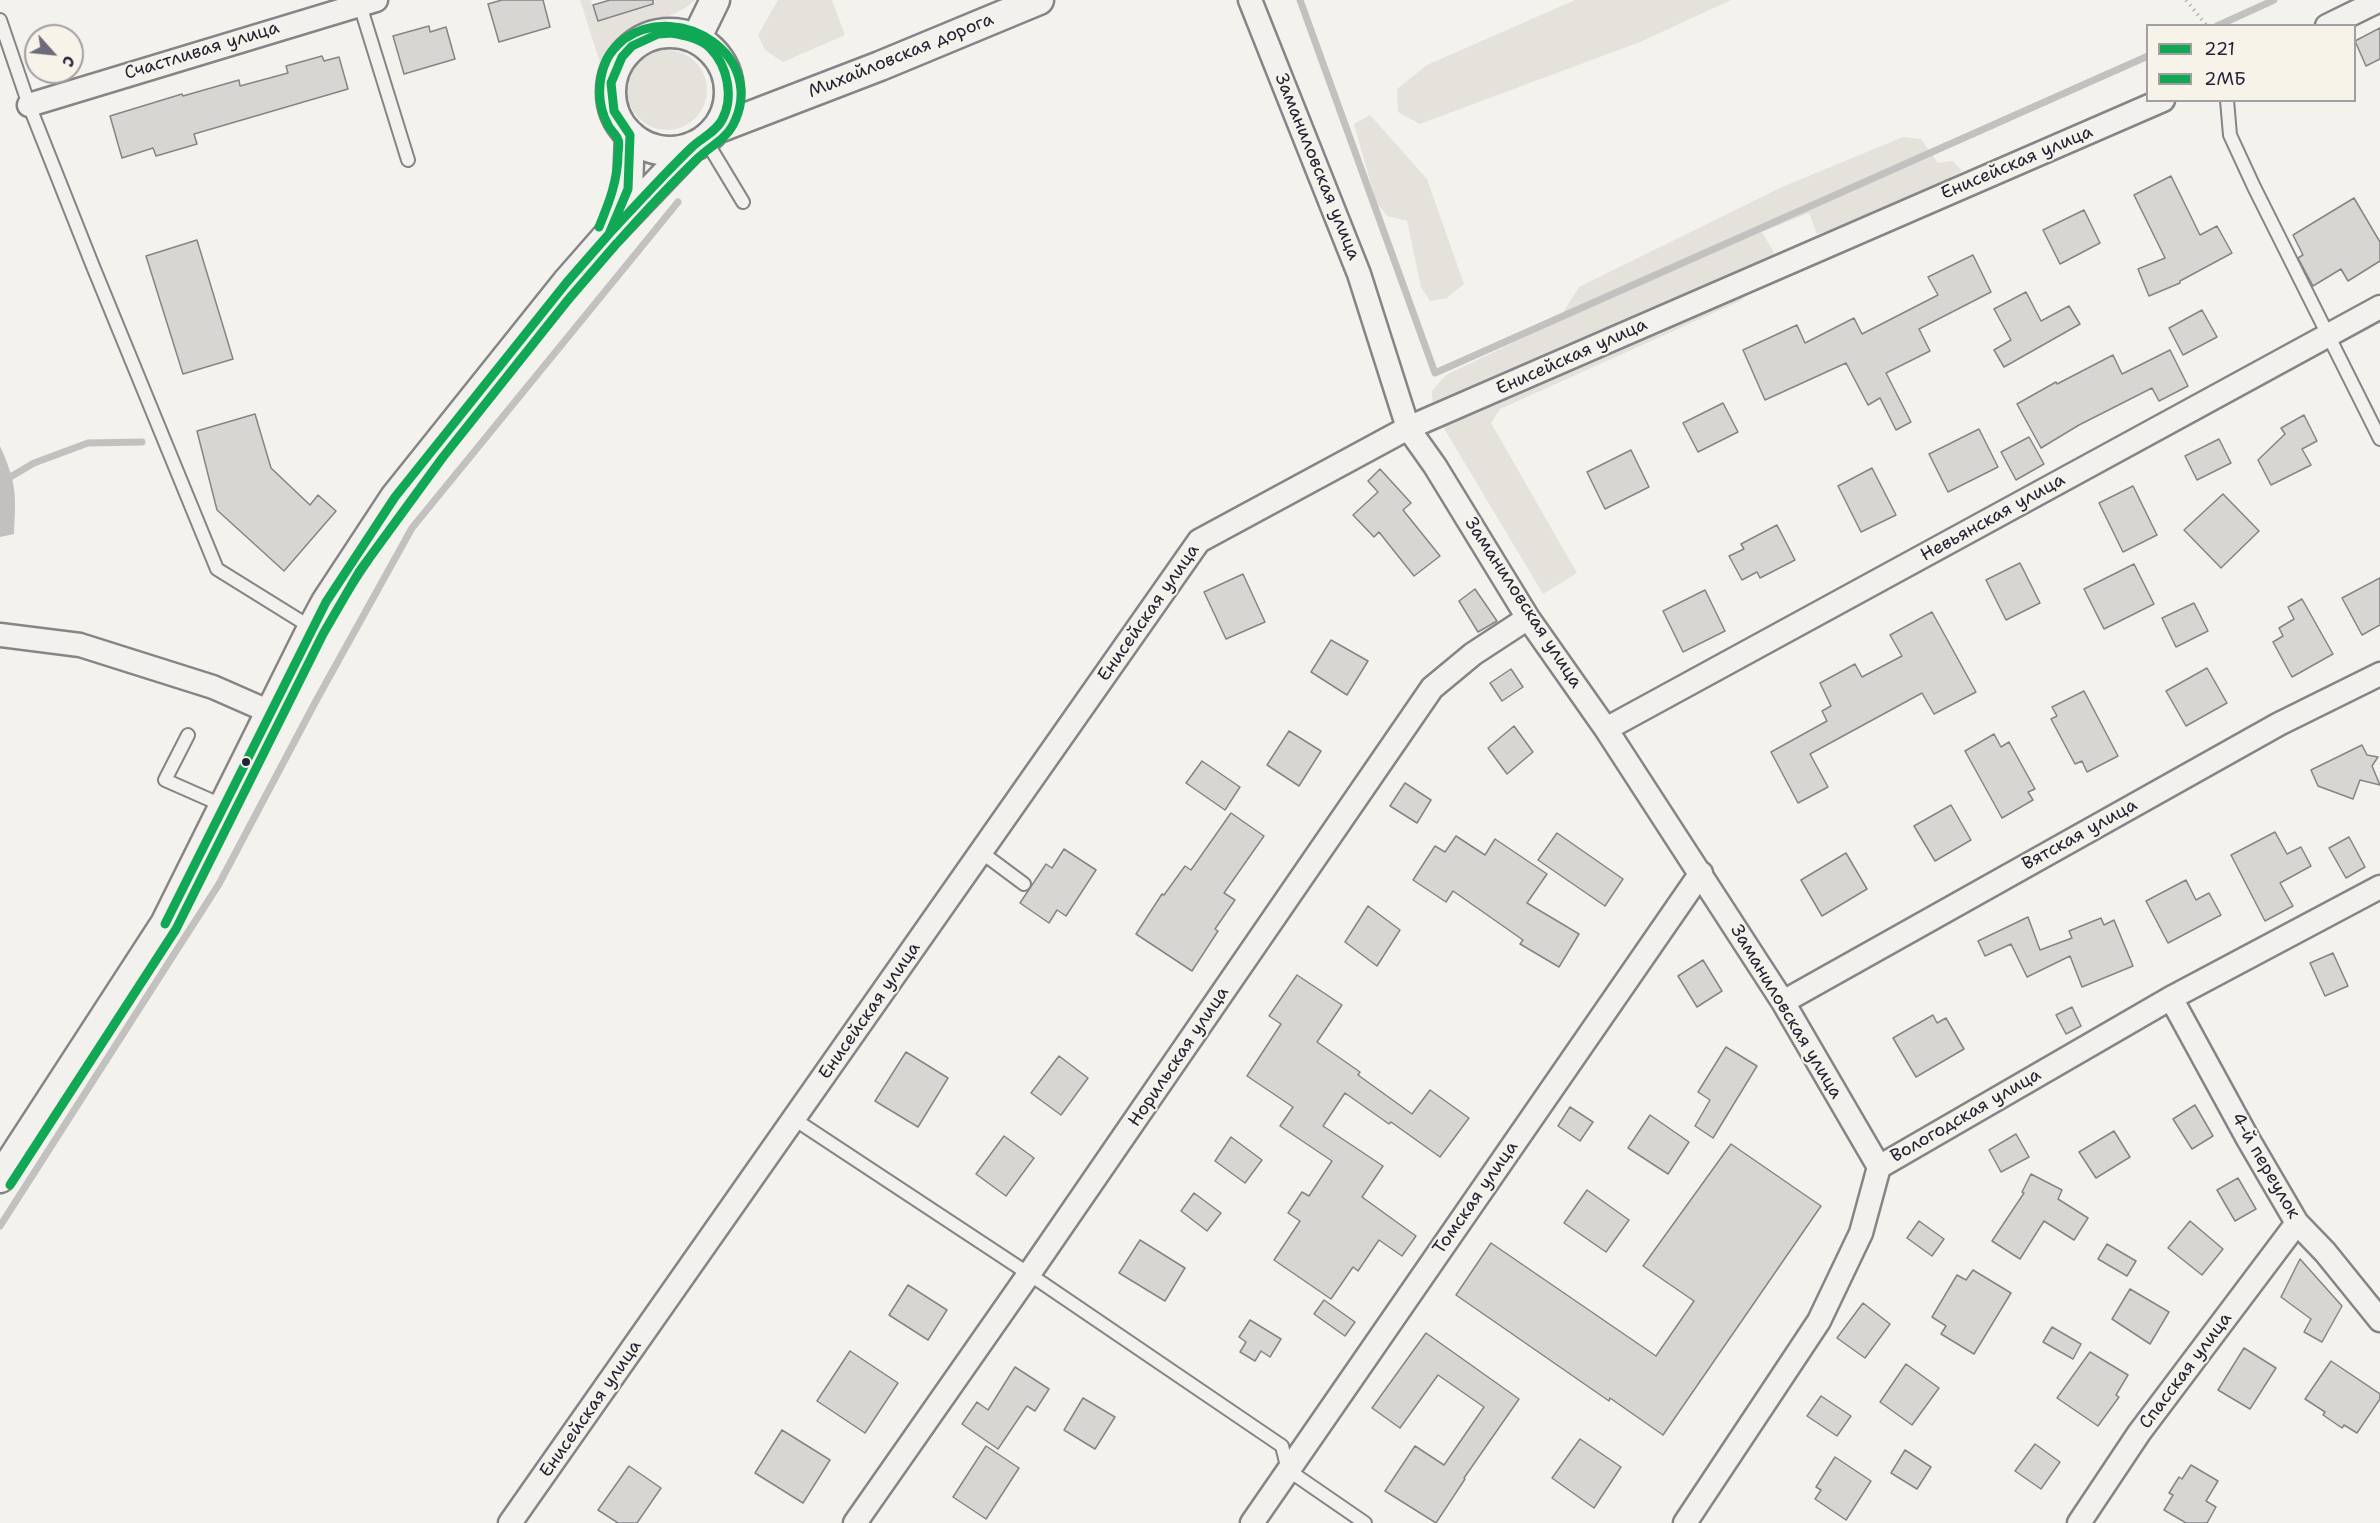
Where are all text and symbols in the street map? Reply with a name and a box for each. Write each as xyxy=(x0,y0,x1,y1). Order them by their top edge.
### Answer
street label: Михайловская дорога xyxy=(805,9,997,103)
street label: Счастливая улица xyxy=(122,17,282,85)
north arrow xyxy=(24,24,84,84)
legend xyxy=(2146,24,2356,102)
text: 221 xyxy=(2204,37,2235,61)
text: С xyxy=(57,52,80,71)
text: 2МБ xyxy=(2204,67,2246,91)
street label: Заманиловская улица xyxy=(1270,70,1364,264)
street label: Енисейская улица xyxy=(1938,121,2096,205)
street label: Енисейская улица xyxy=(1493,314,1651,400)
street label: Невьянская улица xyxy=(1917,469,2069,567)
street label: Заманиловская улица xyxy=(1460,513,1586,693)
street label: Енисейская улица xyxy=(1093,540,1205,686)
unlabelled marker xyxy=(240,756,252,768)
street label: Вятская улица xyxy=(2019,795,2141,875)
street label: Заманиловская улица xyxy=(1725,921,1847,1103)
street label: Енисейская улица xyxy=(814,938,926,1084)
street label: Норильская улица xyxy=(1124,983,1234,1131)
street label: Вологодская улица xyxy=(1887,1064,2045,1168)
street label: 4-й переулок xyxy=(2226,1109,2304,1223)
street label: Томская улица xyxy=(1429,1137,1523,1259)
street label: Спасская улица xyxy=(2135,1309,2237,1433)
street label: Енисейская улица xyxy=(535,1336,647,1482)

